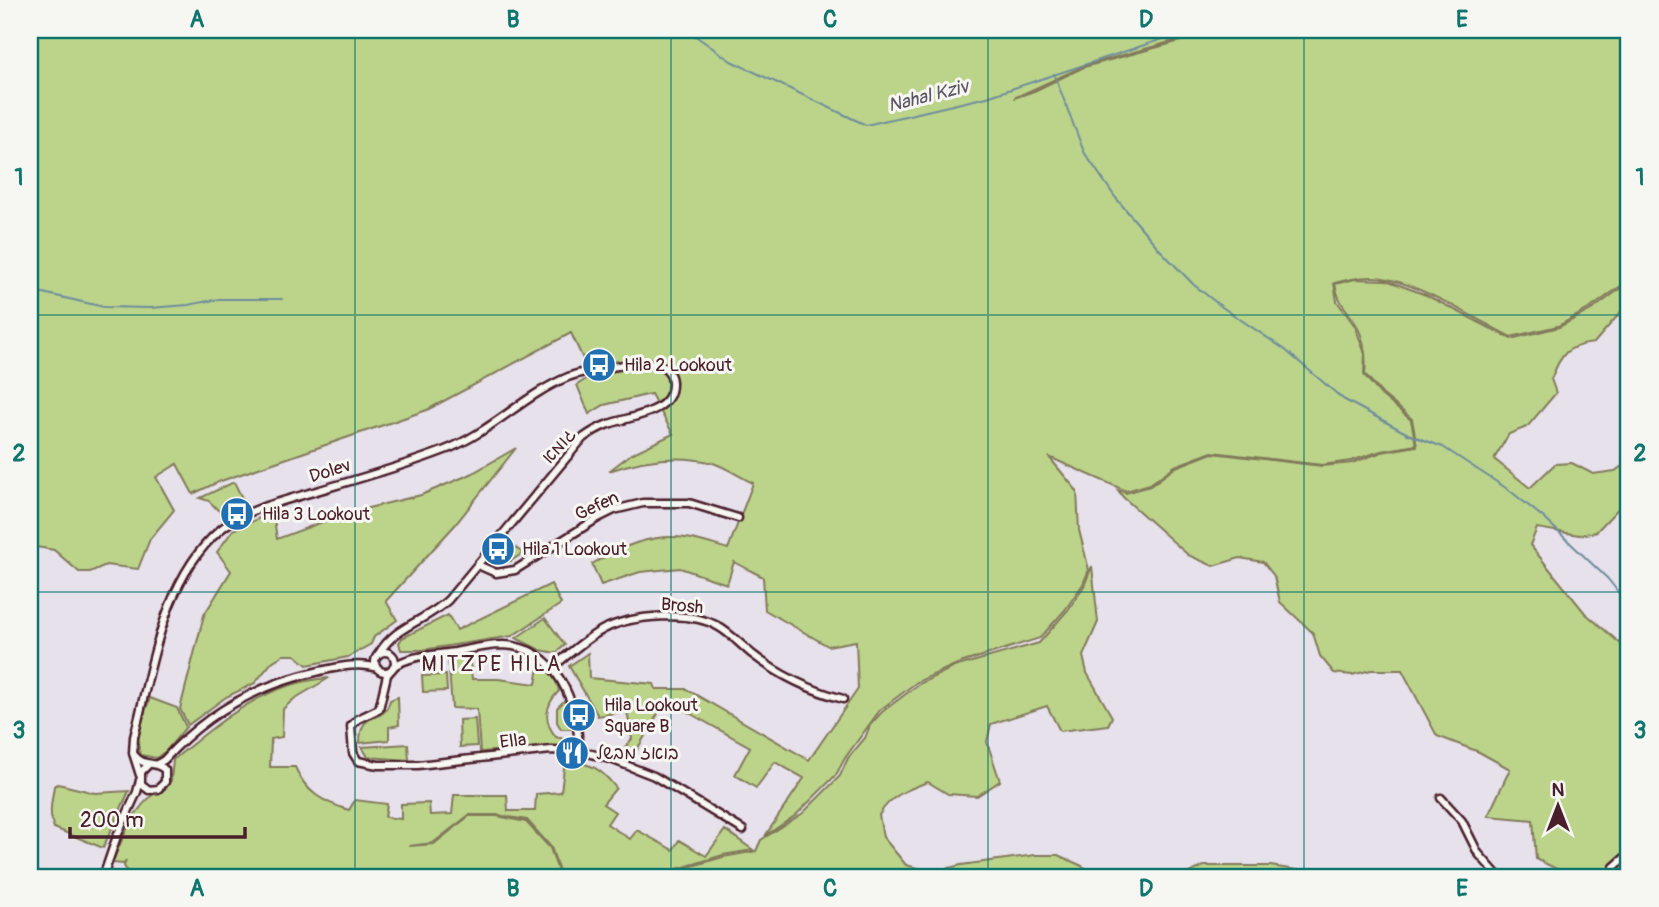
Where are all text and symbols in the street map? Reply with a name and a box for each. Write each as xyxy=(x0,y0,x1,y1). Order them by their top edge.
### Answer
text: A xyxy=(190,5,205,34)
text: B xyxy=(506,5,520,34)
text: C xyxy=(823,5,837,34)
text: D xyxy=(1139,5,1153,34)
text: E xyxy=(1456,5,1468,34)
water label: Nahal Kziv xyxy=(885,74,973,118)
text: 1 xyxy=(15,163,24,192)
text: 1 xyxy=(1636,163,1645,192)
bus stop icon: Hila 2 Lookout xyxy=(580,346,618,384)
place label: Hila 2 Lookout xyxy=(624,354,733,377)
street label: גומא xyxy=(537,424,581,468)
text: 2 xyxy=(13,439,26,468)
text: 2 xyxy=(1634,439,1647,468)
street label: Dolev xyxy=(306,454,354,488)
street label: Gefen xyxy=(571,486,623,526)
bus stop icon: Hila 3 Lookout xyxy=(218,495,256,533)
place label: Hila 3 Lookout xyxy=(262,503,371,526)
bus stop icon: Hila 1 Lookout xyxy=(479,530,517,568)
place label: Hila 1 Lookout xyxy=(522,538,628,561)
street label: Brosh xyxy=(660,593,704,619)
district label: MITZPE HILA xyxy=(422,651,562,678)
place label: Hila Lookout Square B xyxy=(604,694,699,738)
bus stop icon: Hila Lookout Square B xyxy=(560,696,598,734)
text: 3 xyxy=(13,716,25,745)
text: 3 xyxy=(1634,716,1646,745)
street label: Ella xyxy=(499,728,527,754)
restaurant icon: בואז מבשל xyxy=(553,734,591,772)
place label: בואז מבשל xyxy=(596,742,679,765)
north arrow xyxy=(1522,771,1592,841)
text: N xyxy=(1552,778,1565,802)
scale bar xyxy=(70,795,245,839)
text: 200 m xyxy=(80,807,144,834)
text: A xyxy=(190,874,205,903)
text: B xyxy=(506,874,520,903)
text: C xyxy=(823,874,837,903)
text: D xyxy=(1139,874,1153,903)
text: E xyxy=(1456,874,1468,903)

